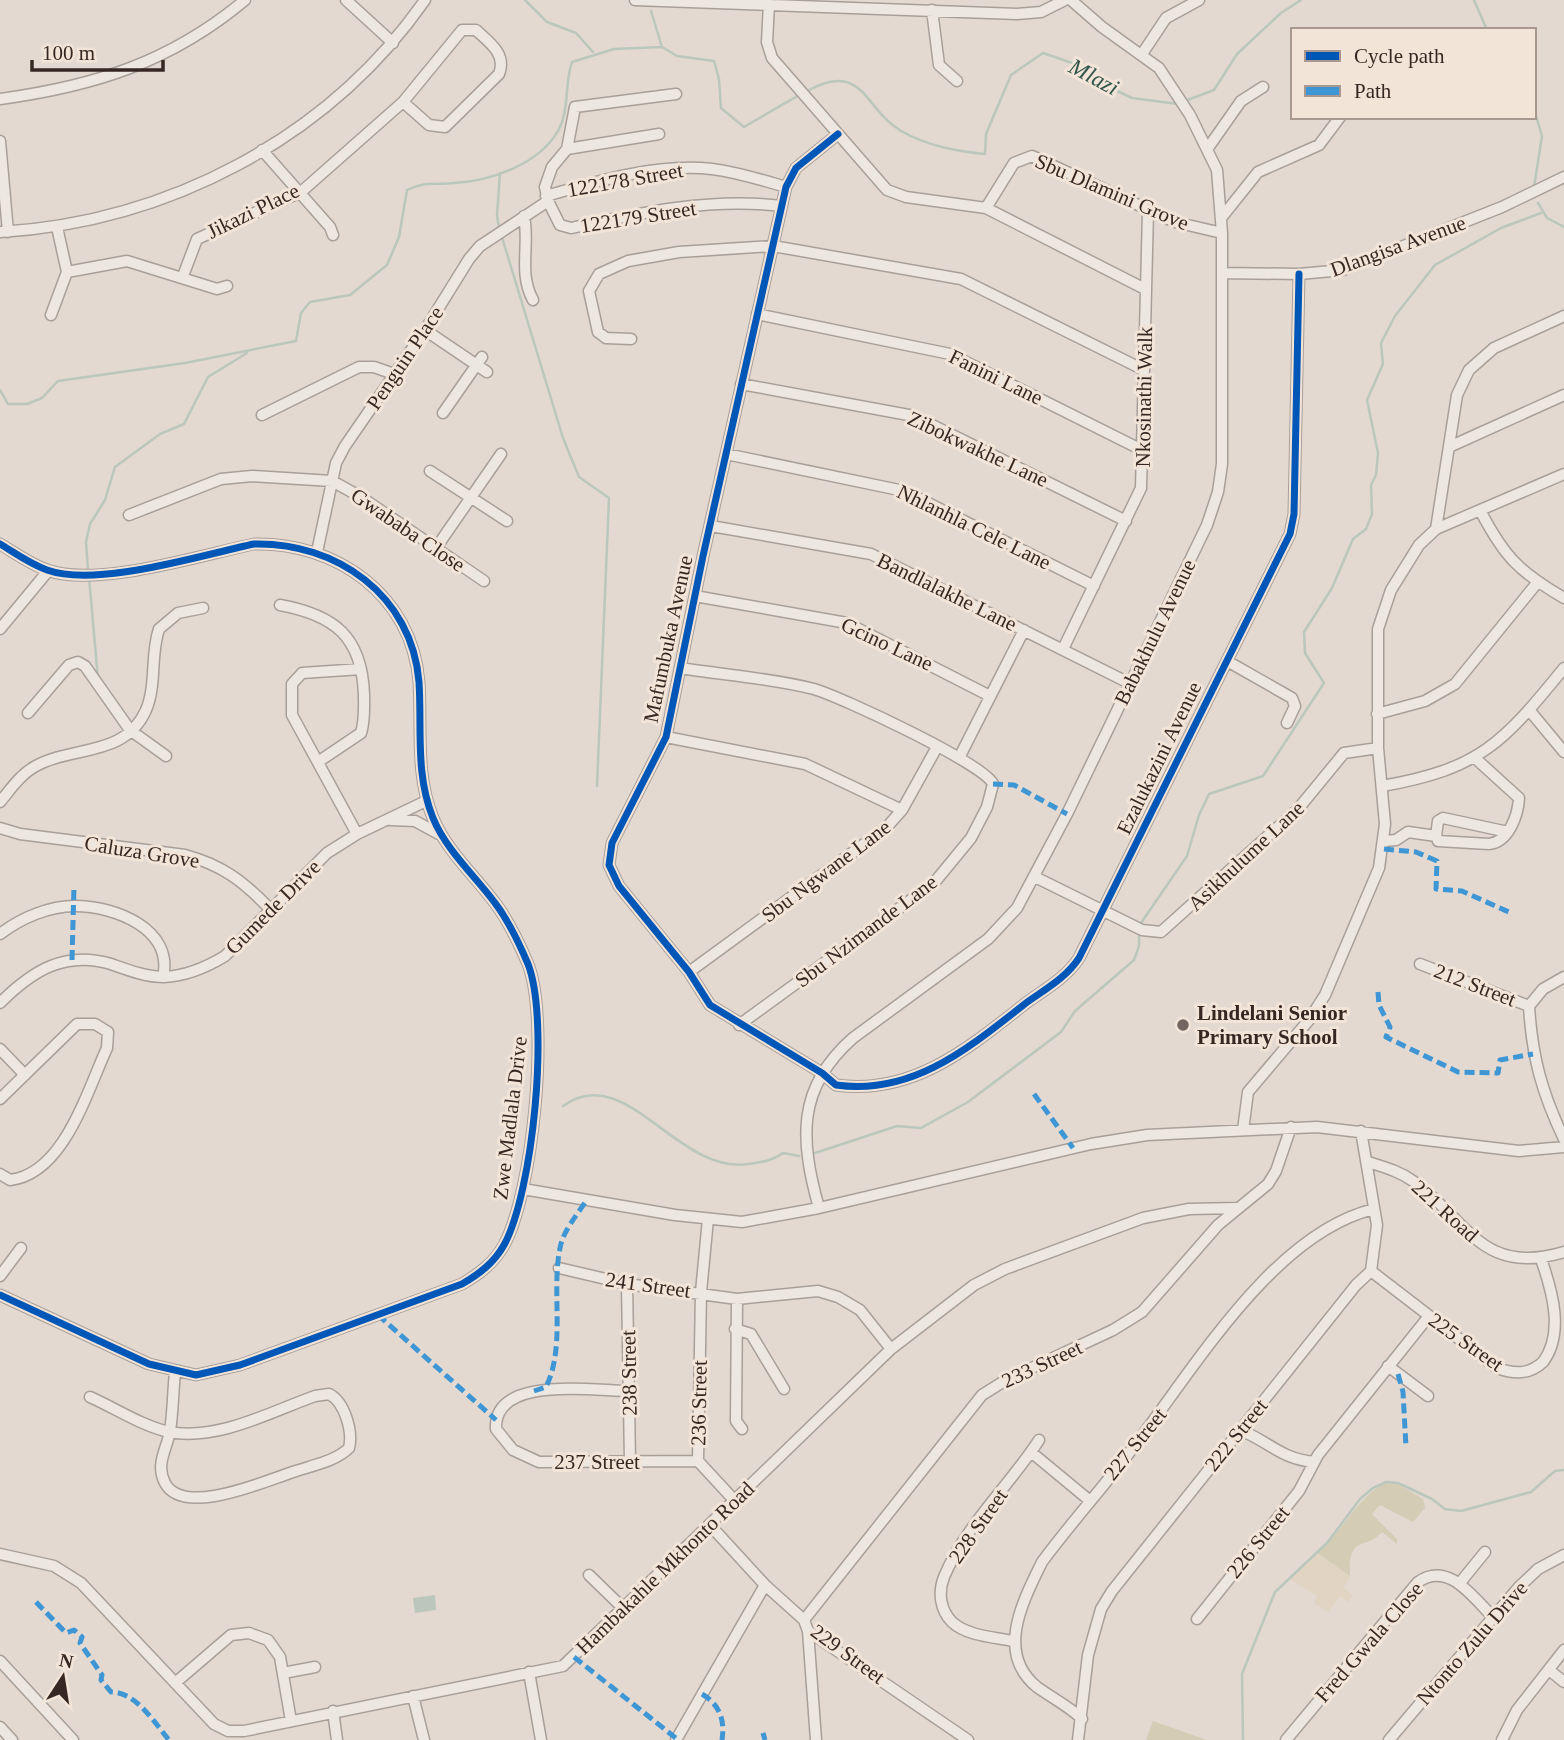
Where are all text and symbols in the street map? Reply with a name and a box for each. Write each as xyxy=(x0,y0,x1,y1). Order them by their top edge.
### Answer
scale bar xyxy=(32,28,163,72)
legend xyxy=(1291,28,1536,119)
text: 100 m xyxy=(42,41,95,65)
text: Cycle path xyxy=(1354,44,1445,68)
water label: Mlazi xyxy=(1064,53,1123,100)
text: Path xyxy=(1354,79,1392,103)
street label: Sbu Dlamini Grove xyxy=(1032,149,1192,235)
street label: 122178 Street xyxy=(565,158,685,202)
street label: Jikazi Place xyxy=(203,178,303,244)
street label: 122179 Street xyxy=(578,196,698,238)
street label: Dlangisa Avenue xyxy=(1327,210,1469,282)
street label: Penguin Place xyxy=(362,302,448,414)
street label: Nkosinathi Walk xyxy=(1131,326,1157,468)
street label: Fanini Lane xyxy=(945,344,1047,410)
street label: Zibokwakhe Lane xyxy=(904,406,1052,492)
street label: Nhlanhla Cele Lane xyxy=(893,479,1055,575)
street label: Gwababa Close xyxy=(346,483,470,577)
street label: Bandlalakhe Lane xyxy=(873,548,1021,636)
street label: Mafumbuka Avenue xyxy=(639,553,697,725)
street label: Babakhulu Avenue xyxy=(1109,555,1201,709)
street label: Gcino Lane xyxy=(837,612,937,676)
street label: Ezalukazini Avenue xyxy=(1112,678,1206,838)
street label: Asikhulume Lane xyxy=(1183,796,1309,916)
street label: Sbu Ngwane Lane xyxy=(757,815,895,927)
street label: Caluza Grove xyxy=(83,831,201,873)
street label: Gumede Drive xyxy=(221,855,325,959)
street label: Sbu Nzimande Lane xyxy=(790,870,942,992)
street label: 212 Street xyxy=(1431,958,1519,1012)
place label: Lindelani Senior Primary School xyxy=(1197,1001,1347,1049)
marker: Lindelani Senior Primary School xyxy=(1175,1017,1191,1033)
street label: Zwe Madlala Drive xyxy=(488,1035,532,1201)
street label: 221 Road xyxy=(1407,1175,1484,1247)
street label: 241 Street xyxy=(604,1267,692,1303)
street label: 225 Street xyxy=(1424,1308,1508,1377)
street label: 238 Street xyxy=(616,1330,642,1416)
street label: 233 Street xyxy=(998,1335,1086,1393)
street label: 236 Street xyxy=(686,1360,712,1446)
street label: 222 Street xyxy=(1200,1394,1272,1476)
street label: 227 Street xyxy=(1099,1403,1171,1485)
street label: 237 Street xyxy=(554,1450,640,1474)
street label: Hambakahle Mkhonto Road xyxy=(571,1476,759,1659)
street label: 228 Street xyxy=(944,1484,1013,1568)
street label: 226 Street xyxy=(1222,1501,1294,1583)
street label: Ntonto Zulu Drive xyxy=(1412,1576,1532,1710)
street label: Fred Gwala Close xyxy=(1310,1577,1428,1707)
street label: 229 Street xyxy=(806,1619,890,1689)
north arrow xyxy=(28,1642,98,1712)
text: N xyxy=(58,1649,76,1673)

